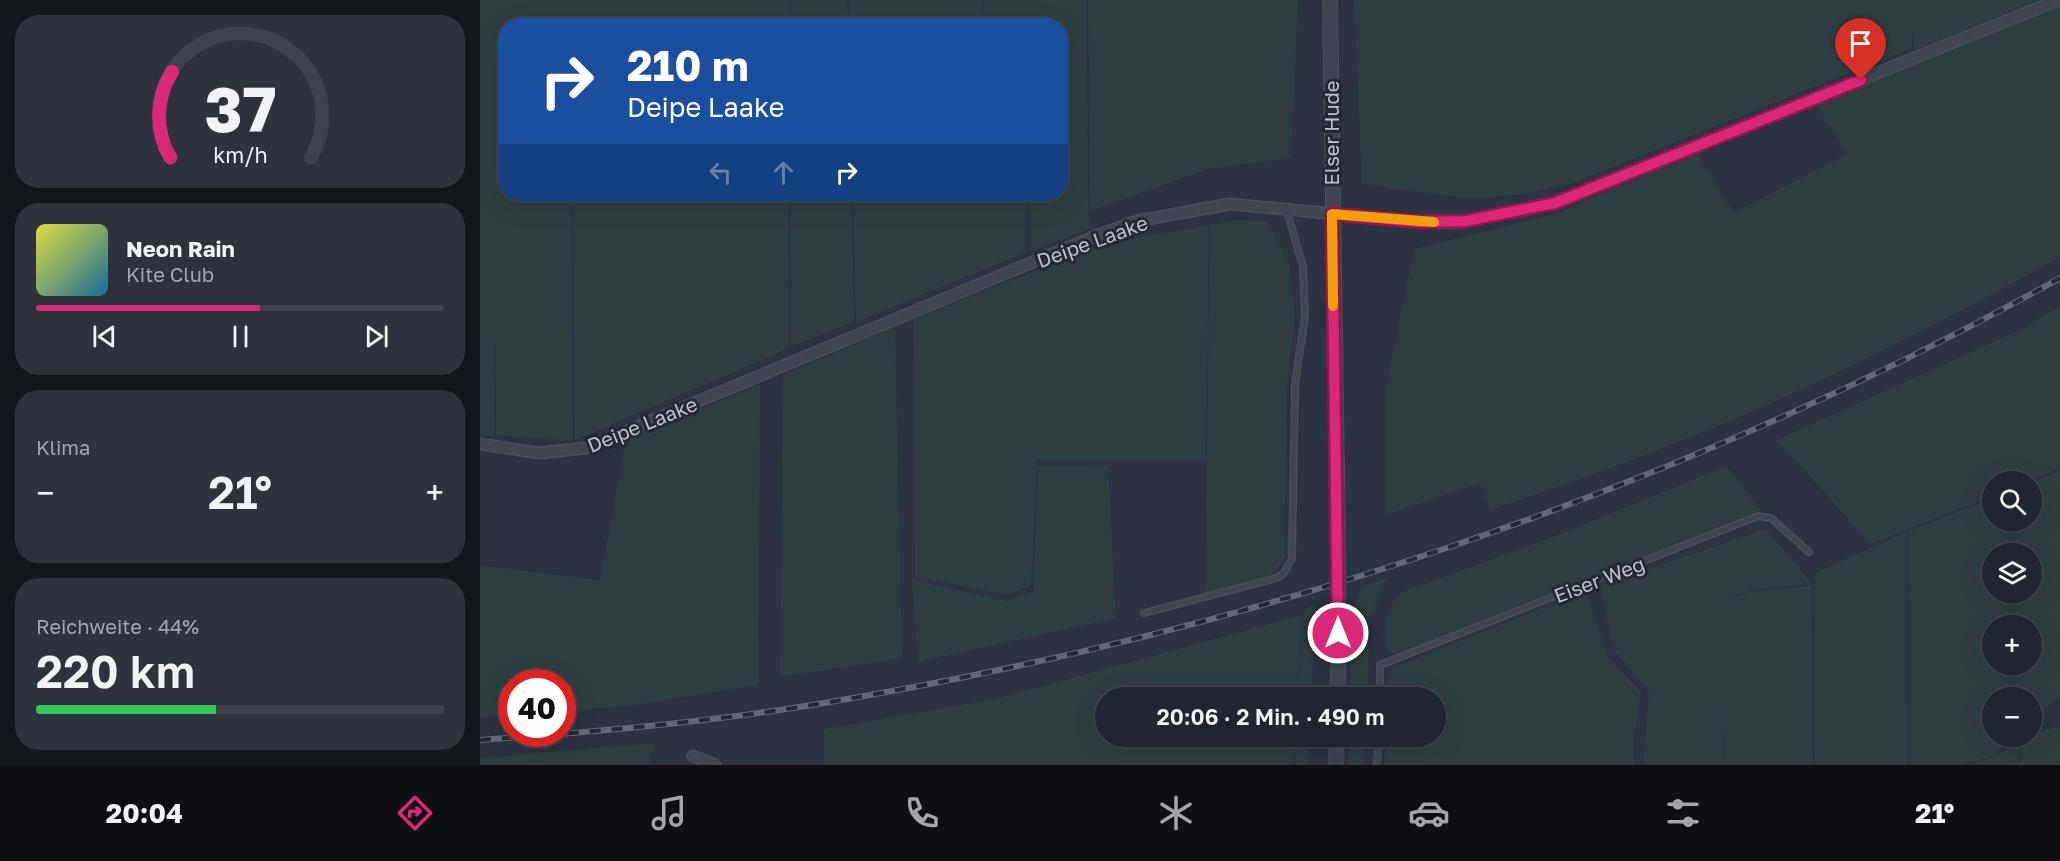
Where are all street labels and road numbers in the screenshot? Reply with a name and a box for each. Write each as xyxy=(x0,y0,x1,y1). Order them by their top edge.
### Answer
street label: Elser Hude xyxy=(1319,81,1343,185)
street label: Deipe Laake xyxy=(1033,210,1151,272)
street label: Deipe Laake xyxy=(583,391,701,457)
street label: Eiser Weg xyxy=(1550,551,1648,607)

